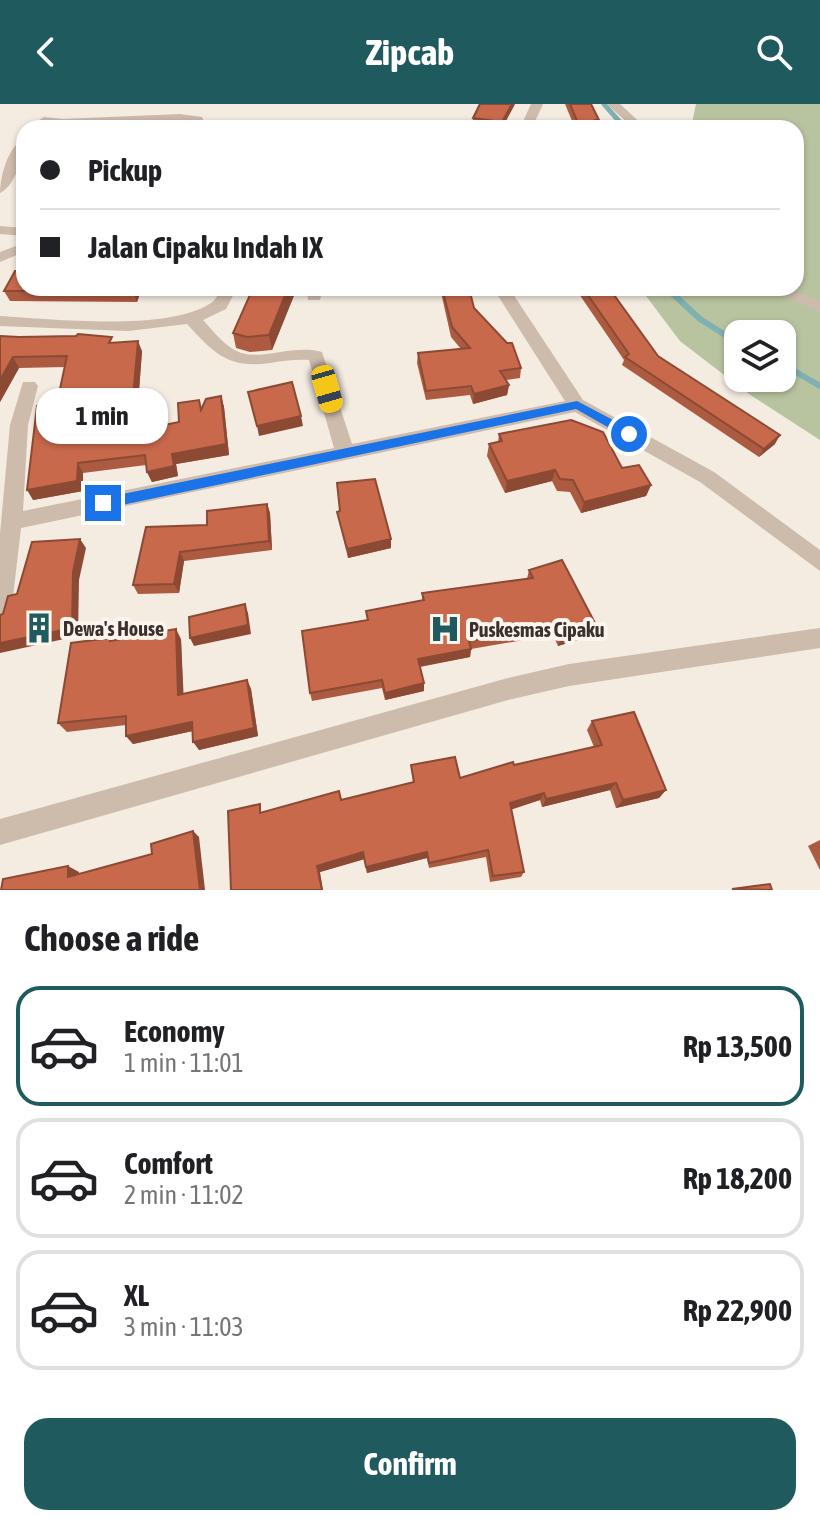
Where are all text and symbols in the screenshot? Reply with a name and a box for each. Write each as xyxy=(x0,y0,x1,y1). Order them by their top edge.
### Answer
icon: back xyxy=(24,30,68,74)
icon: search xyxy=(752,30,796,74)
text: Zipcab xyxy=(366,31,454,73)
text: Pickup xyxy=(88,153,162,187)
text: Jalan Cipaku Indah IX xyxy=(88,230,323,264)
map controls xyxy=(724,320,796,392)
button: layers xyxy=(724,320,796,392)
car xyxy=(309,363,345,415)
callout: 1 min xyxy=(37,387,169,443)
text: 1 min xyxy=(75,401,129,431)
route start xyxy=(611,416,647,452)
route end xyxy=(85,485,121,521)
building icon: Dewa's House xyxy=(22,611,56,645)
hospital icon: Puskesmas Cipaku xyxy=(428,612,462,646)
place label: Dewa's House xyxy=(63,617,164,640)
place label: Puskesmas Cipaku xyxy=(469,618,605,641)
text: Choose a ride xyxy=(24,917,199,959)
icon: car xyxy=(28,1010,100,1082)
text: Economy xyxy=(124,1014,225,1048)
text: Rp 13,500 xyxy=(683,1029,792,1063)
text: 1 min · 11:01 xyxy=(124,1048,244,1078)
icon: car xyxy=(28,1142,100,1214)
text: Comfort xyxy=(124,1146,213,1180)
text: Rp 18,200 xyxy=(683,1161,792,1195)
text: 2 min · 11:02 xyxy=(124,1180,244,1210)
icon: car xyxy=(28,1274,100,1346)
text: XL xyxy=(124,1278,149,1312)
text: Rp 22,900 xyxy=(683,1293,792,1327)
text: 3 min · 11:03 xyxy=(124,1312,244,1342)
button: Confirm xyxy=(24,1418,796,1510)

